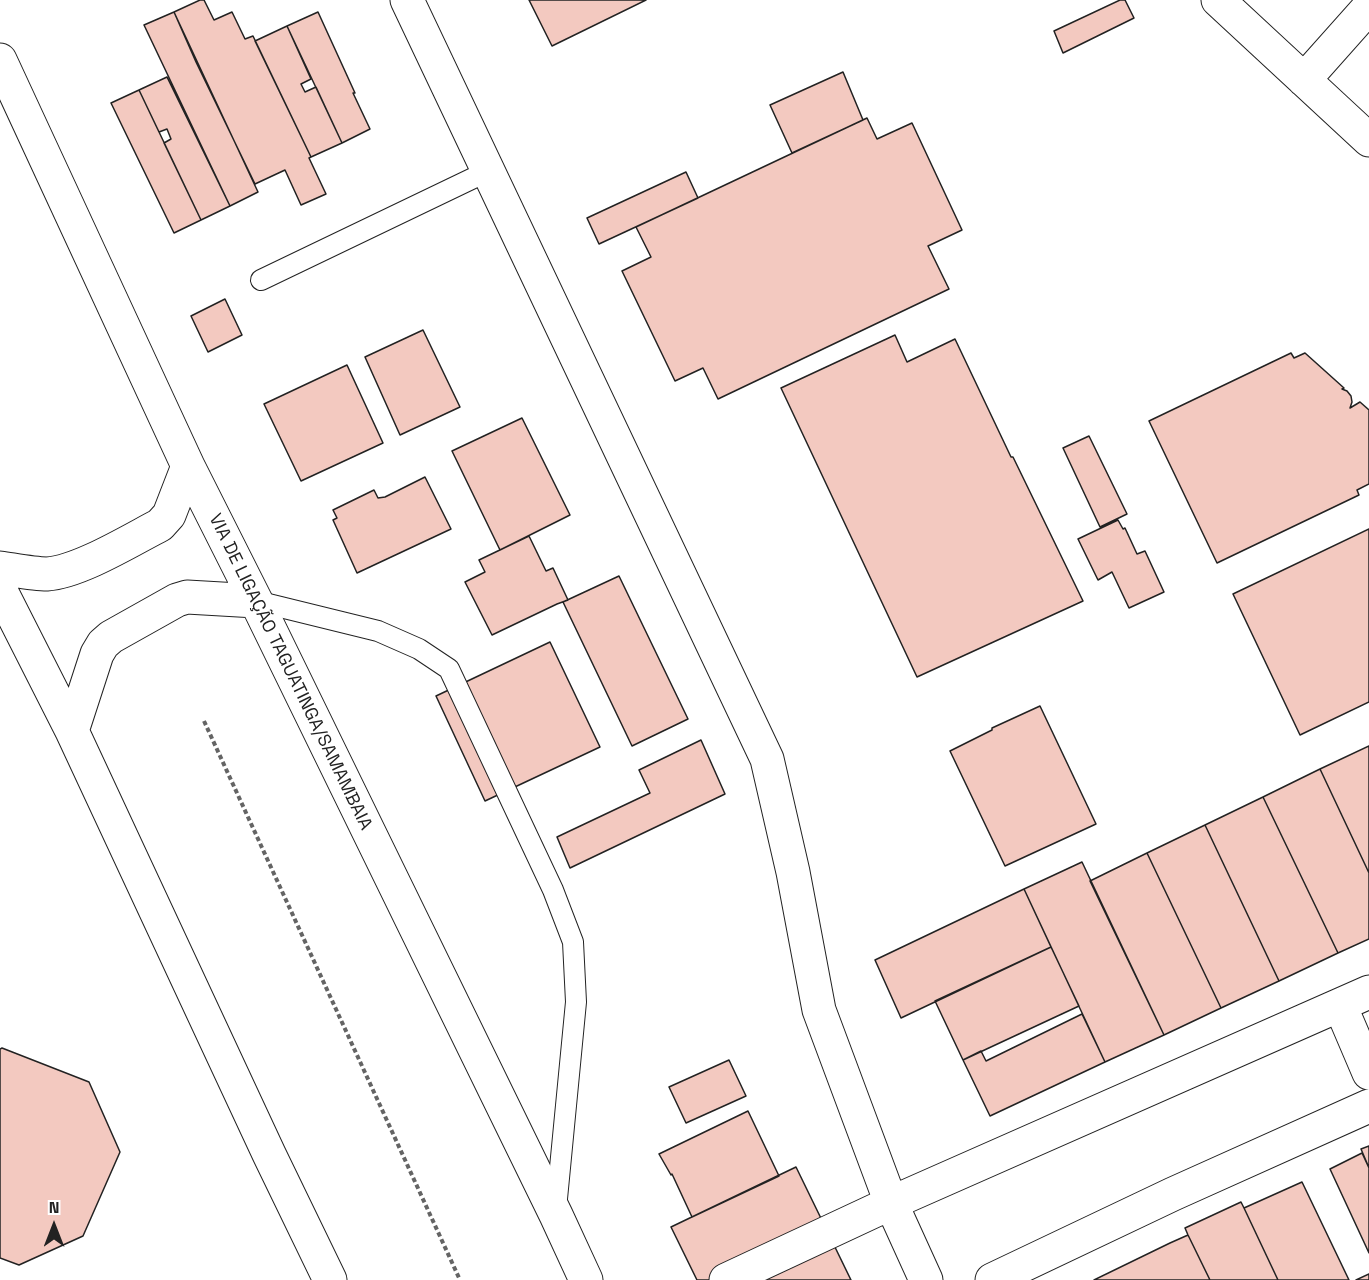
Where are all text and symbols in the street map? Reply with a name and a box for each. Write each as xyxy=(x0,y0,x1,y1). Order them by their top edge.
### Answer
street label: VIA DE LIGAÇÃO TAGUATINGA/SAMAMBAIA xyxy=(204,510,376,834)
north arrow xyxy=(24,1196,84,1256)
text: N xyxy=(49,1197,59,1218)

